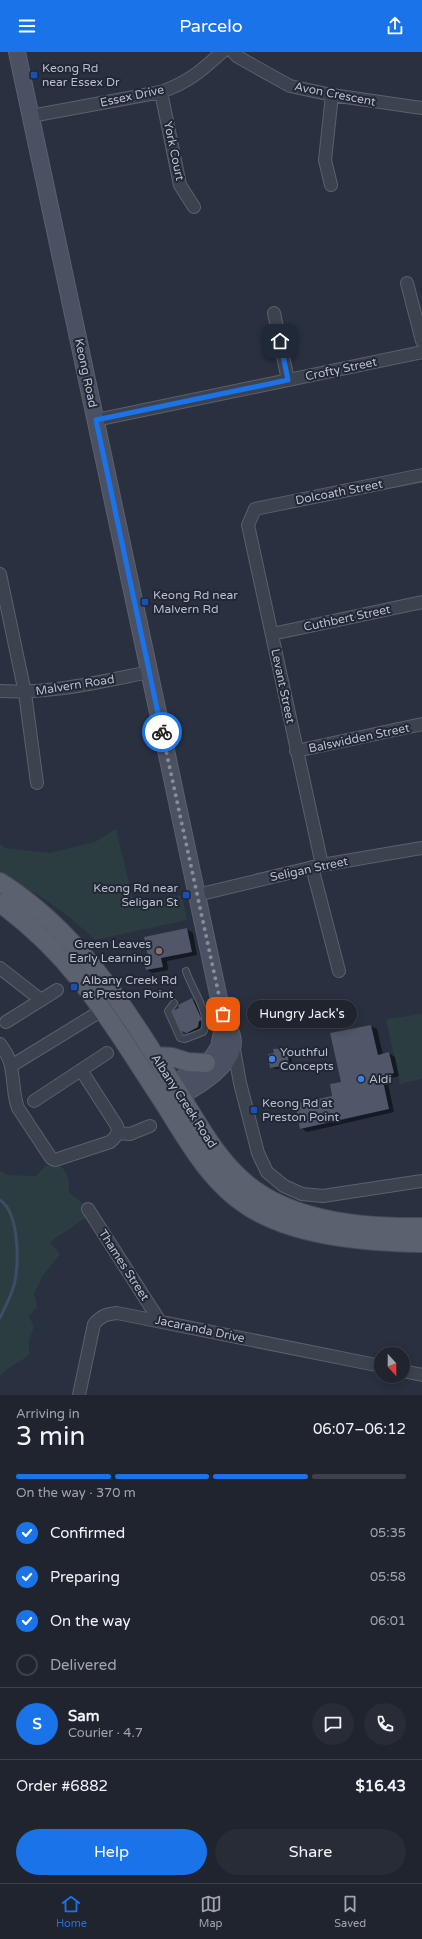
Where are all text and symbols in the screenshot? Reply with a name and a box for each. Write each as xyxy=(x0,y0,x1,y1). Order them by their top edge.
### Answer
icon: menu xyxy=(16,15,38,37)
text: Parcelo xyxy=(179,15,243,37)
icon: share xyxy=(384,15,406,37)
place label: Keong Rd near Essex Dr xyxy=(42,61,120,89)
marker: Keong Rd near Essex Dr xyxy=(29,70,39,80)
street label: Avon Crescent xyxy=(293,79,377,109)
street label: Essex Drive xyxy=(99,82,165,110)
street label: York Court xyxy=(161,120,187,182)
pin xyxy=(263,324,297,358)
icon: home xyxy=(269,330,291,352)
street label: Keong Road xyxy=(72,337,100,409)
street label: Crofty Street xyxy=(304,355,378,383)
street label: Dolcoath Street xyxy=(294,477,384,507)
place label: Keong Rd near Malvern Rd xyxy=(153,588,238,616)
marker: Keong Rd near Malvern Rd xyxy=(140,597,150,607)
street label: Cuthbert Street xyxy=(302,602,392,634)
street label: Levant Street xyxy=(268,647,298,725)
street label: Malvern Road xyxy=(35,672,115,698)
courier xyxy=(142,712,182,752)
street label: Balswidden Street xyxy=(307,720,411,756)
icon: bike xyxy=(151,721,173,743)
street label: Seligan Street xyxy=(269,854,350,884)
place label: Keong Rd near Seligan St xyxy=(93,881,178,909)
marker: Keong Rd near Seligan St xyxy=(181,890,191,900)
place label: Green Leaves Early Learning xyxy=(69,937,151,965)
marker: Green Leaves Early Learning xyxy=(154,946,164,956)
place label: Albany Creek Rd at Preston Point xyxy=(82,973,177,1001)
marker: Albany Creek Rd at Preston Point xyxy=(69,982,79,992)
pin xyxy=(206,997,240,1031)
callout: Hungry Jack's xyxy=(247,1000,357,1028)
icon: bag xyxy=(212,1003,234,1025)
text: Hungry Jack's xyxy=(259,1006,345,1022)
place label: Youthful Concepts xyxy=(280,1045,334,1073)
street label: Albany Creek Road xyxy=(148,1051,220,1151)
marker: Youthful Concepts xyxy=(267,1054,277,1064)
place label: Aldi xyxy=(369,1072,391,1086)
marker: Aldi xyxy=(356,1074,366,1084)
place label: Keong Rd at Preston Point xyxy=(262,1096,339,1124)
marker: Keong Rd at Preston Point xyxy=(249,1105,259,1115)
street label: Thames Street xyxy=(96,1227,152,1304)
street label: Jacaranda Drive xyxy=(154,1313,246,1345)
north arrow xyxy=(374,1347,410,1383)
map controls xyxy=(374,1347,410,1383)
text: Arriving in xyxy=(16,1406,80,1422)
text: 06:07–06:12 xyxy=(313,1420,406,1438)
text: 3 min xyxy=(16,1421,85,1452)
text: On the way · 370 m xyxy=(16,1485,136,1501)
icon: check xyxy=(16,1522,38,1544)
text: Confirmed xyxy=(50,1524,125,1542)
text: 05:35 xyxy=(370,1525,406,1541)
icon: check xyxy=(16,1566,38,1588)
text: Preparing xyxy=(50,1568,120,1586)
text: 05:58 xyxy=(370,1569,406,1585)
icon: check xyxy=(16,1610,38,1632)
text: On the way xyxy=(50,1612,130,1630)
text: 06:01 xyxy=(370,1613,406,1629)
text: Delivered xyxy=(50,1656,117,1674)
button: chat xyxy=(312,1703,354,1745)
button: phone xyxy=(364,1703,406,1745)
text: Sam xyxy=(68,1707,99,1725)
text: S xyxy=(32,1715,42,1733)
text: Courier · 4.7 xyxy=(68,1725,143,1741)
text: Order #6882 xyxy=(16,1777,108,1795)
text: $16.43 xyxy=(355,1777,406,1795)
button: Help xyxy=(16,1829,207,1875)
button: Share xyxy=(215,1829,406,1875)
tab: Home xyxy=(56,1893,87,1930)
tab: Map xyxy=(199,1893,223,1930)
tab: Saved xyxy=(334,1893,366,1930)

